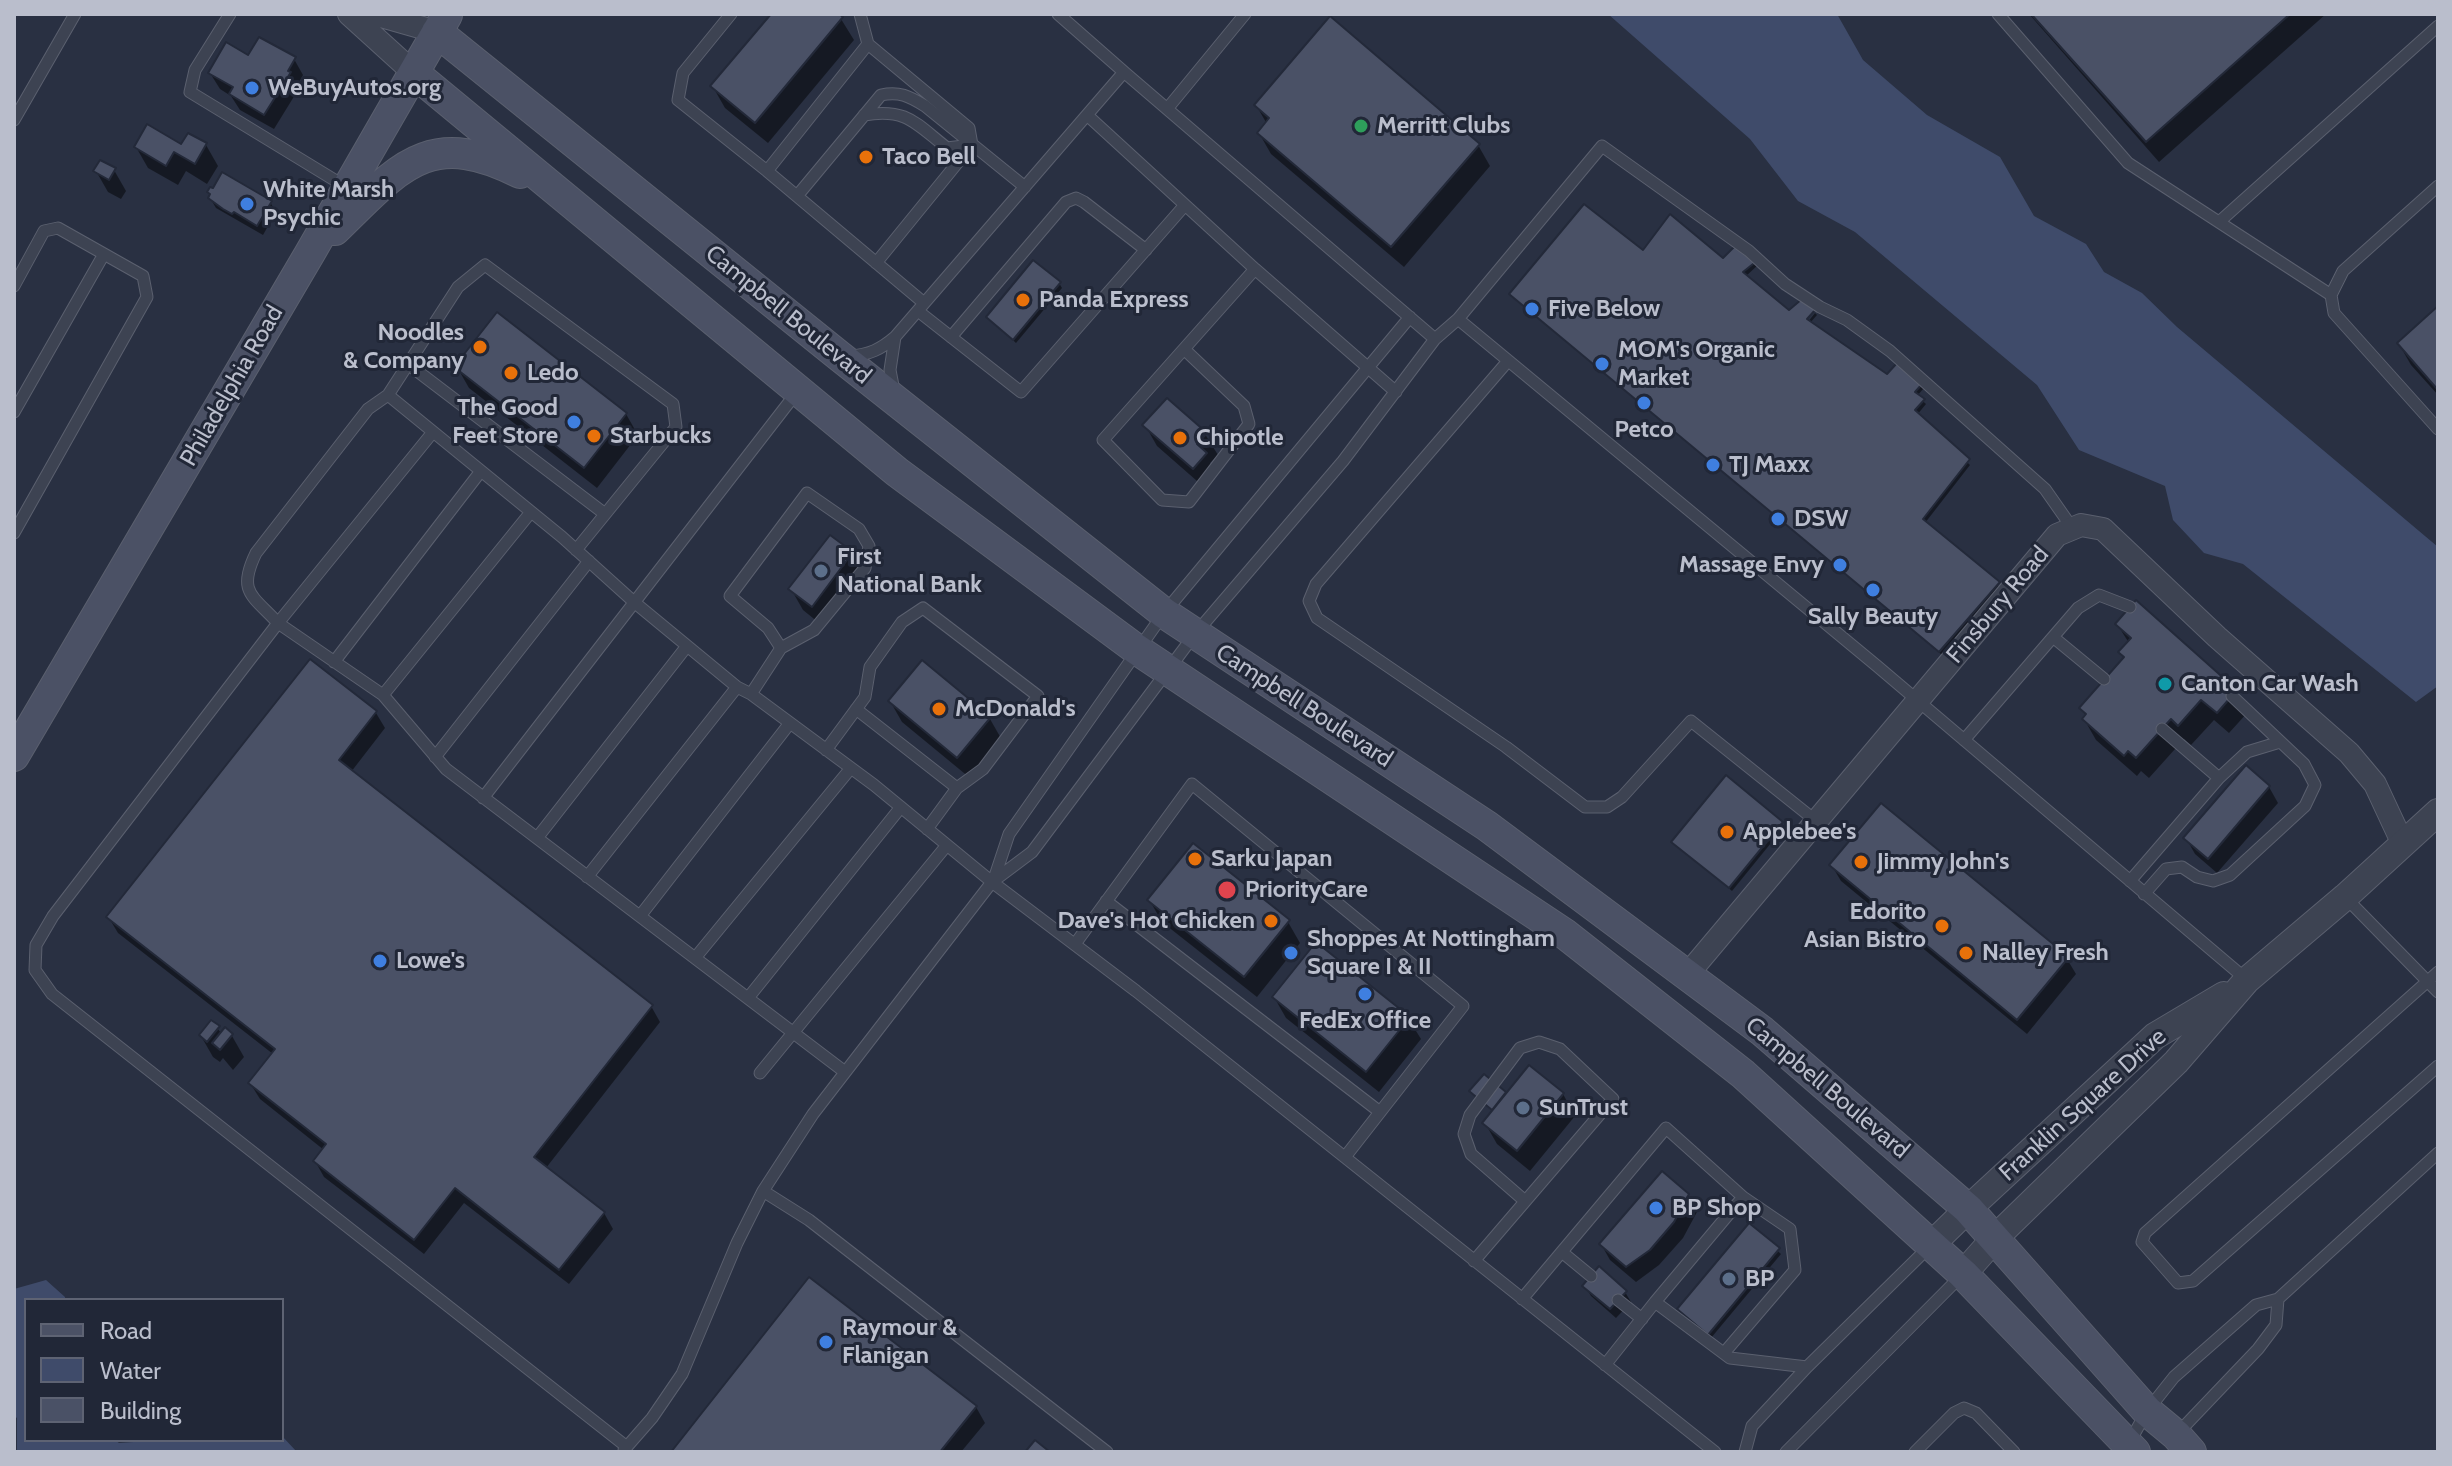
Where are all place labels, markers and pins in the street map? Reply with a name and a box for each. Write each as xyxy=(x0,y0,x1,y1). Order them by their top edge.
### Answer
place label: WeBuyAutos.org xyxy=(268,74,441,102)
marker: WeBuyAutos.org xyxy=(243,79,261,97)
place label: Merritt Clubs xyxy=(1377,112,1510,140)
marker: Merritt Clubs xyxy=(1352,117,1370,135)
place label: Taco Bell xyxy=(882,143,976,171)
marker: Taco Bell xyxy=(857,148,875,166)
place label: White Marsh Psychic xyxy=(263,176,394,232)
marker: White Marsh Psychic xyxy=(238,195,256,213)
place label: Panda Express xyxy=(1039,286,1189,314)
marker: Panda Express xyxy=(1014,291,1032,309)
place label: Five Below xyxy=(1548,295,1660,323)
marker: Five Below xyxy=(1523,300,1541,318)
place label: Noodles & Company xyxy=(343,319,464,375)
place label: MOM's Organic Market xyxy=(1618,336,1775,392)
marker: Noodles & Company xyxy=(471,338,489,356)
marker: MOM's Organic Market xyxy=(1593,355,1611,373)
place label: Ledo xyxy=(527,359,579,387)
marker: Ledo xyxy=(502,364,520,382)
place label: The Good Feet Store xyxy=(452,394,558,450)
marker: Petco xyxy=(1635,394,1653,412)
marker: The Good Feet Store xyxy=(565,413,583,431)
place label: Petco xyxy=(1614,416,1674,444)
place label: Starbucks xyxy=(610,422,711,450)
place label: Chipotle xyxy=(1196,424,1284,452)
marker: Starbucks xyxy=(585,427,603,445)
marker: Chipotle xyxy=(1171,429,1189,447)
place label: TJ Maxx xyxy=(1729,451,1810,479)
marker: TJ Maxx xyxy=(1704,456,1722,474)
place label: DSW xyxy=(1794,505,1848,533)
marker: DSW xyxy=(1769,510,1787,528)
place label: First National Bank xyxy=(837,543,982,599)
place label: Massage Envy xyxy=(1679,551,1824,579)
marker: Massage Envy xyxy=(1831,556,1849,574)
marker: First National Bank xyxy=(812,562,830,580)
marker: Sally Beauty xyxy=(1864,581,1882,599)
place label: Sally Beauty xyxy=(1808,603,1938,631)
place label: Canton Car Wash xyxy=(2181,670,2359,698)
marker: Canton Car Wash xyxy=(2156,675,2174,693)
place label: McDonald's xyxy=(955,695,1076,723)
marker: McDonald's xyxy=(930,700,948,718)
place label: Applebee's xyxy=(1743,818,1856,846)
marker: Applebee's xyxy=(1718,823,1736,841)
place label: Sarku Japan xyxy=(1211,845,1332,873)
place label: Jimmy John's xyxy=(1877,848,2009,876)
marker: Sarku Japan xyxy=(1186,850,1204,868)
marker: Jimmy John's xyxy=(1852,853,1870,871)
place label: PriorityCare xyxy=(1245,876,1368,904)
marker: PriorityCare xyxy=(1216,879,1238,901)
place label: Edorito Asian Bistro xyxy=(1804,898,1926,954)
place label: Dave's Hot Chicken xyxy=(1057,907,1255,935)
marker: Dave's Hot Chicken xyxy=(1262,912,1280,930)
marker: Edorito Asian Bistro xyxy=(1933,917,1951,935)
place label: Shoppes At Nottingham Square I & II xyxy=(1307,925,1555,981)
place label: Nalley Fresh xyxy=(1982,939,2109,967)
marker: Shoppes At Nottingham Square I & II xyxy=(1282,944,1300,962)
marker: Nalley Fresh xyxy=(1957,944,1975,962)
place label: Lowe's xyxy=(396,947,465,975)
marker: Lowe's xyxy=(371,952,389,970)
marker: FedEx Office xyxy=(1356,985,1374,1003)
place label: FedEx Office xyxy=(1299,1007,1431,1035)
place label: SunTrust xyxy=(1539,1094,1628,1122)
marker: SunTrust xyxy=(1514,1099,1532,1117)
place label: BP Shop xyxy=(1672,1194,1761,1222)
marker: BP Shop xyxy=(1647,1199,1665,1217)
place label: BP xyxy=(1745,1265,1774,1293)
marker: BP xyxy=(1720,1270,1738,1288)
place label: Raymour & Flanigan xyxy=(842,1314,957,1370)
marker: Raymour & Flanigan xyxy=(817,1333,835,1351)

